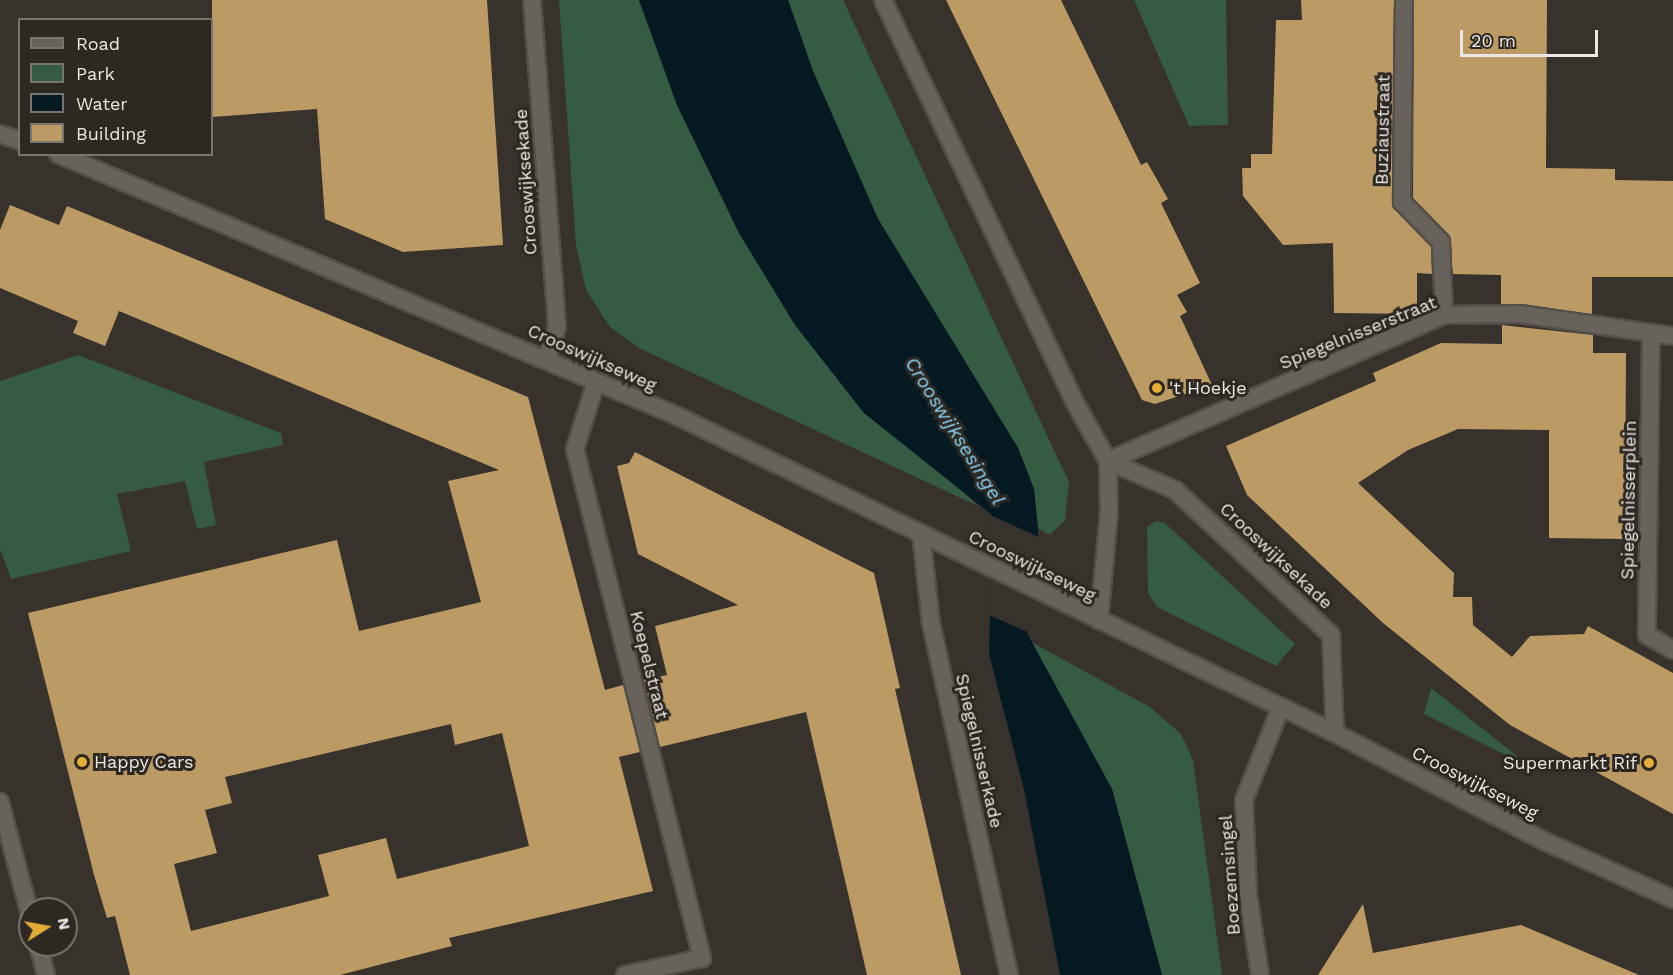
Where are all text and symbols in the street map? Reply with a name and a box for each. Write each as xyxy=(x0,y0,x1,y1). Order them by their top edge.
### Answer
legend xyxy=(18,18,213,156)
scale bar xyxy=(1463,18,1601,56)
text: 20 m xyxy=(1471,30,1516,51)
text: Road xyxy=(76,33,120,54)
text: Park xyxy=(76,63,115,84)
street label: Buziaustraat xyxy=(1371,75,1395,185)
text: Water xyxy=(76,93,128,114)
street label: Crooswijksekade xyxy=(510,108,542,256)
text: Building xyxy=(76,123,146,144)
street label: Spiegelnisserstraat xyxy=(1276,292,1440,374)
street label: Crooswijkseweg xyxy=(524,320,660,396)
water label: Crooswijksesingel xyxy=(900,353,1010,509)
place label: 't Hoekje xyxy=(1169,377,1247,399)
marker: 't Hoekje xyxy=(1150,381,1164,395)
street label: Spiegelnisserplein xyxy=(1617,420,1641,580)
street label: Crooswijksekade xyxy=(1215,498,1337,614)
street label: Crooswijkseweg xyxy=(965,526,1099,606)
street label: Koepelstraat xyxy=(625,608,673,722)
street label: Spiegelnisserkade xyxy=(951,672,1007,830)
street label: Crooswijkseweg xyxy=(1408,742,1542,824)
place label: Happy Cars xyxy=(94,751,194,773)
place label: Supermarkt Rif xyxy=(1503,752,1637,774)
marker: Happy Cars xyxy=(75,755,89,769)
marker: Supermarkt Rif xyxy=(1642,756,1656,770)
street label: Boezemsingel xyxy=(1215,814,1245,936)
north arrow xyxy=(18,897,78,957)
text: N xyxy=(54,916,75,931)

